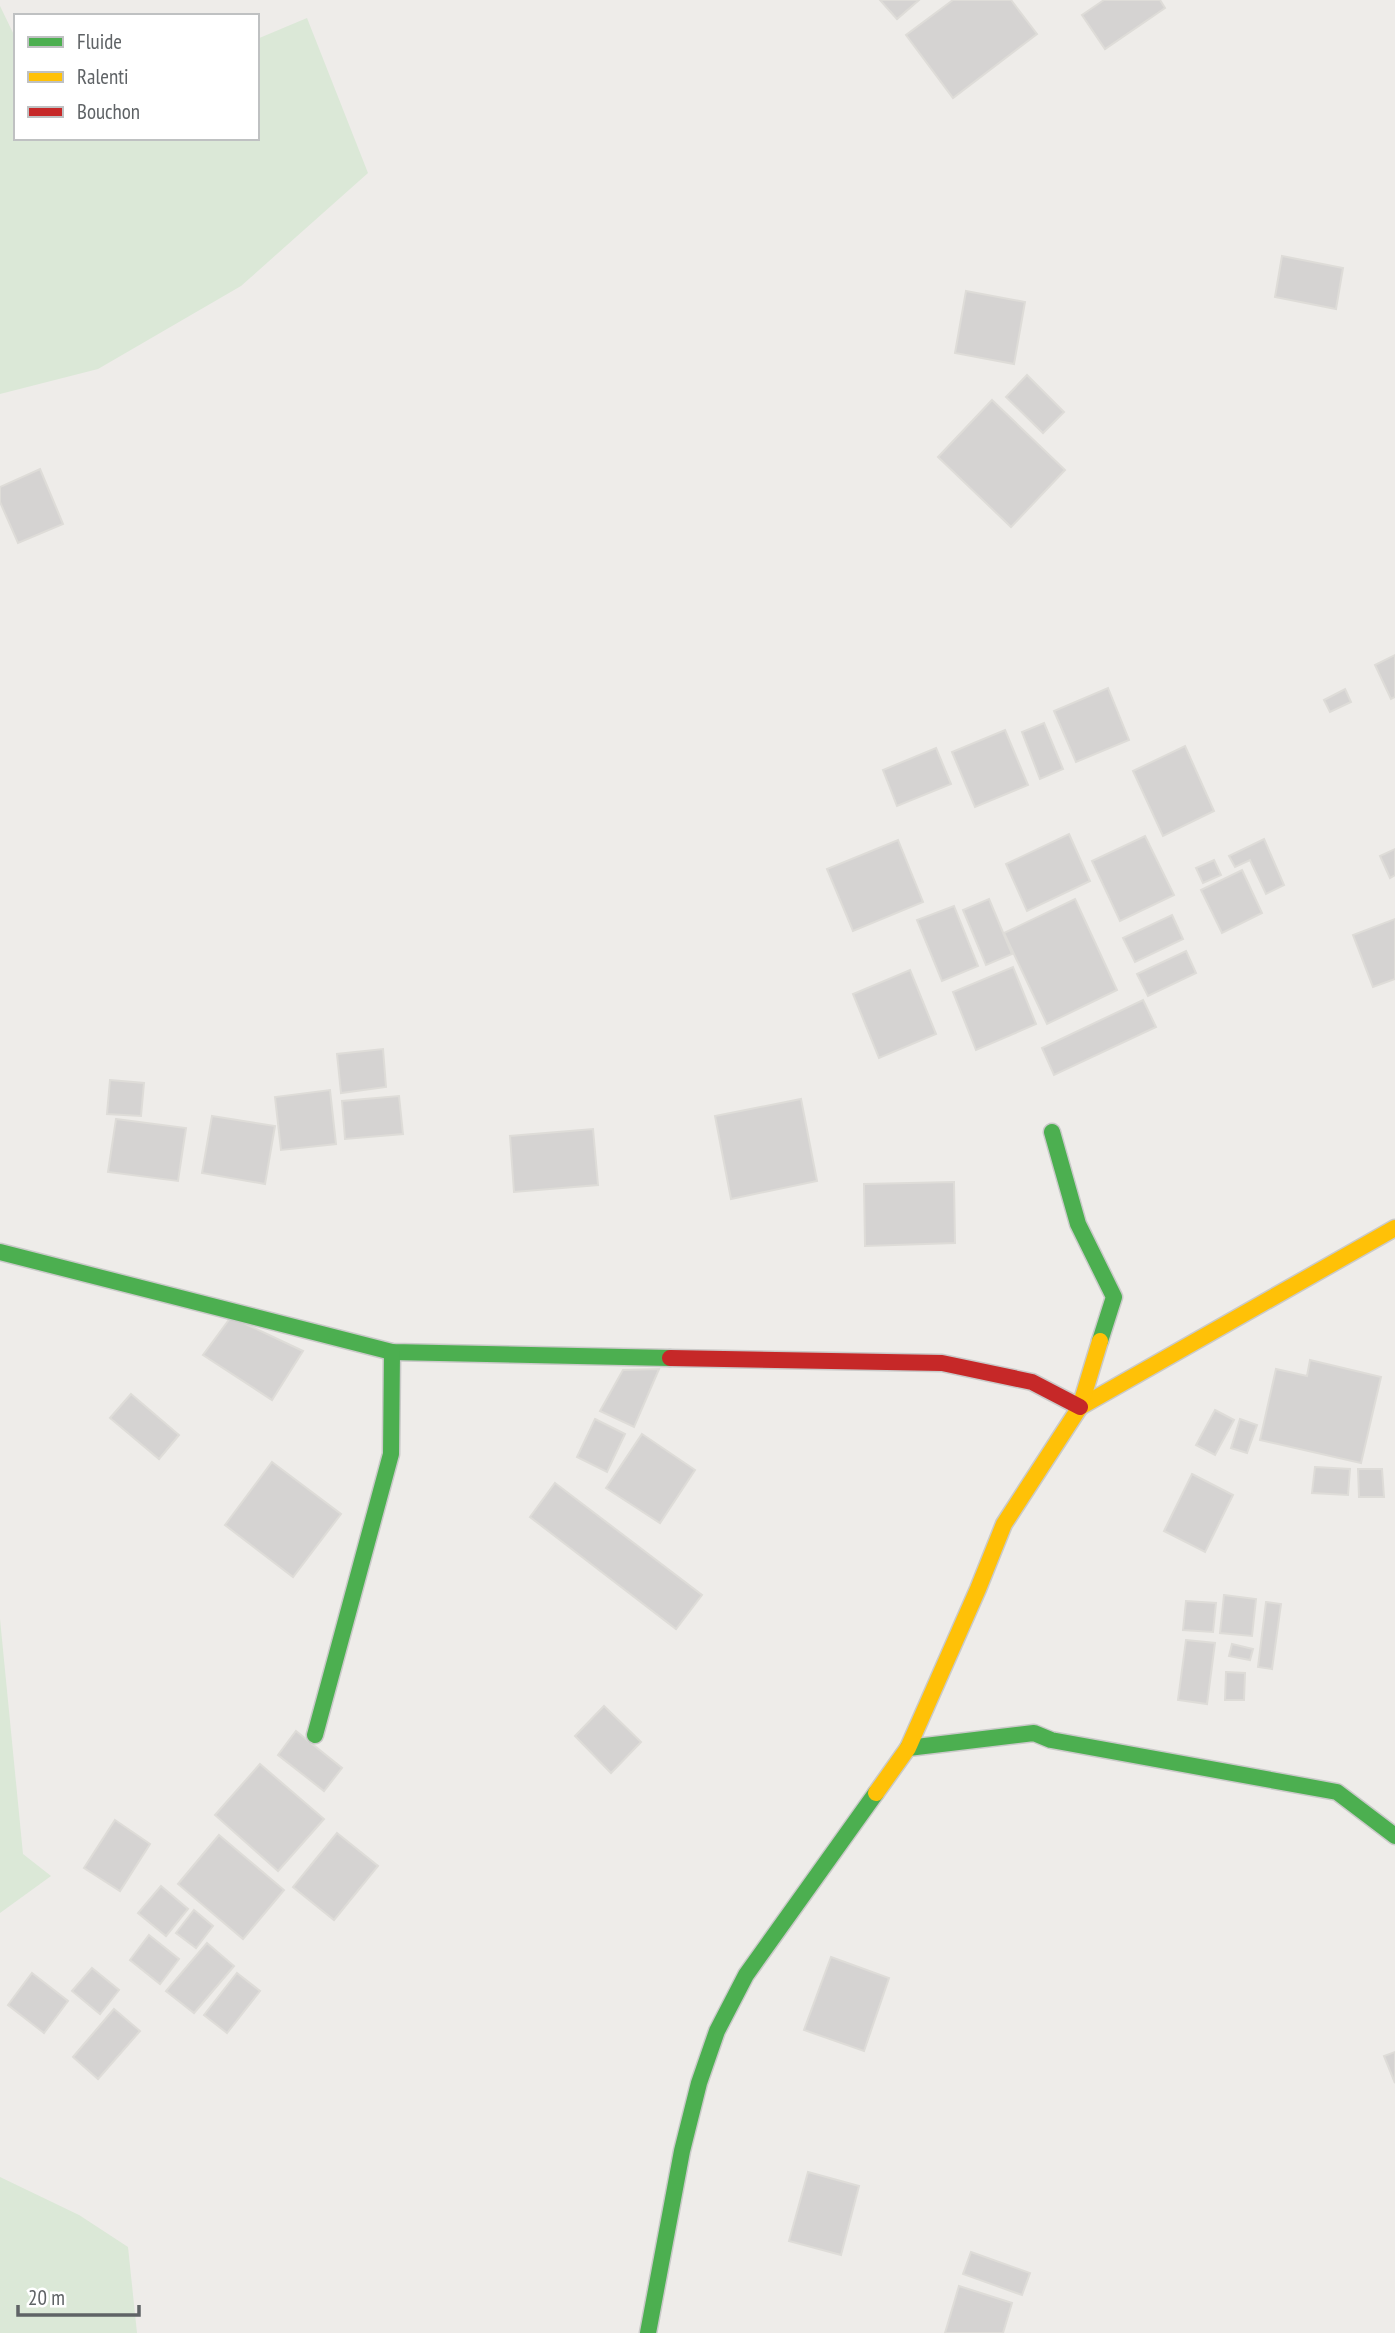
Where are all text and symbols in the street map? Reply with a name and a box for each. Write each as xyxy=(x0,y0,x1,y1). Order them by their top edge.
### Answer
legend xyxy=(14,14,259,140)
text: Fluide xyxy=(77,28,122,55)
text: Ralenti xyxy=(77,63,129,90)
text: Bouchon xyxy=(77,98,140,125)
scale bar xyxy=(18,2274,138,2318)
text: 20 m xyxy=(28,2284,65,2311)

